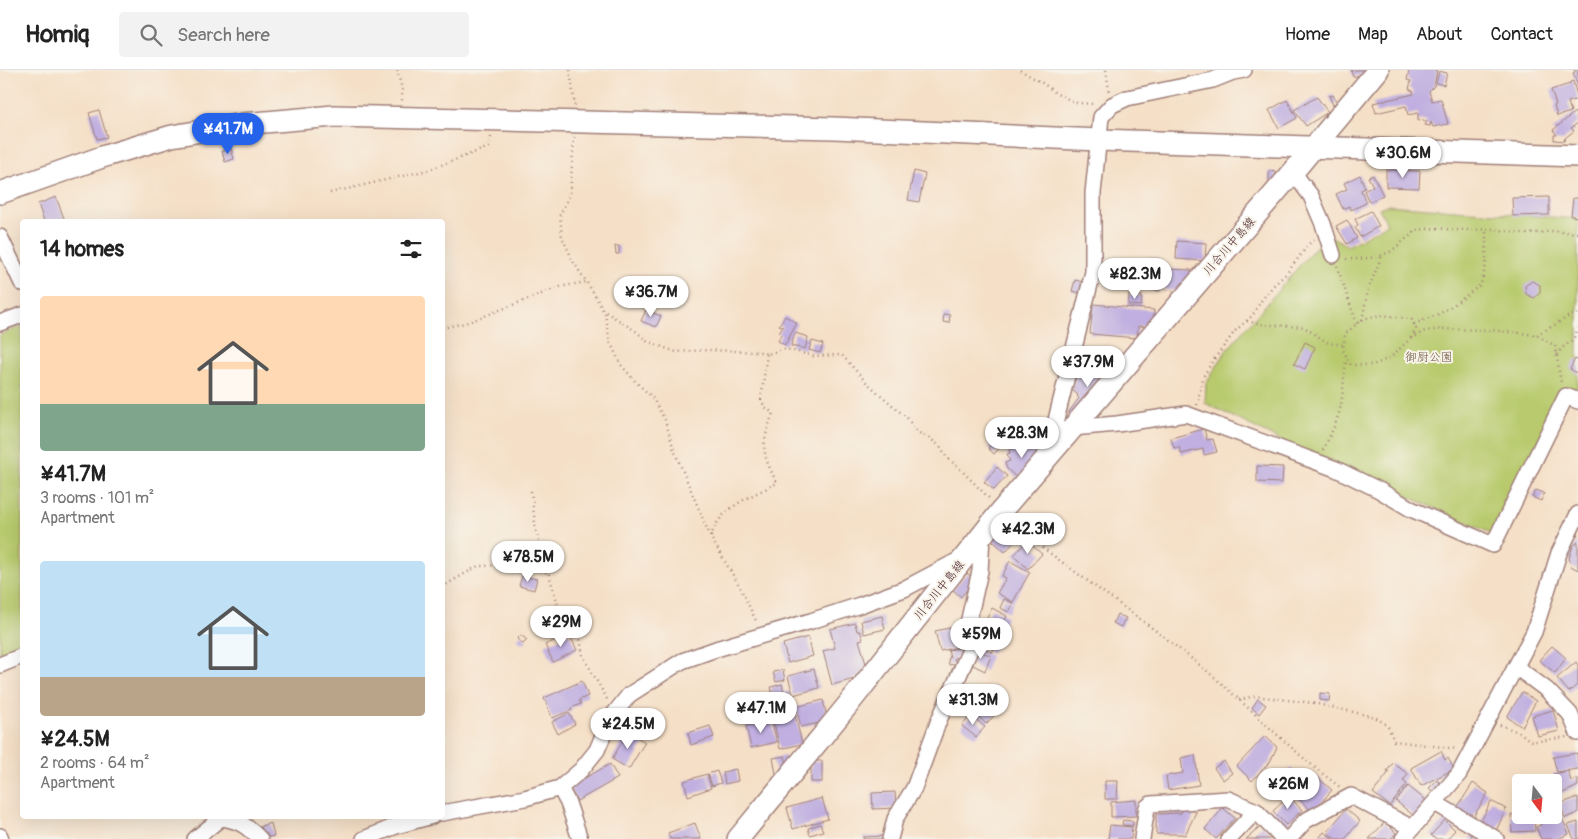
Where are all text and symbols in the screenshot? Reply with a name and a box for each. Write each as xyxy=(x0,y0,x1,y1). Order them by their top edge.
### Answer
search box xyxy=(119,12,469,57)
text: Homiq xyxy=(25,20,89,49)
icon: search xyxy=(137,21,165,49)
text: Search here xyxy=(177,23,270,47)
text: Home xyxy=(1285,23,1330,46)
text: Map xyxy=(1358,23,1388,46)
text: About xyxy=(1416,23,1462,46)
text: Contact xyxy=(1490,23,1553,46)
pin: ¥41.7M xyxy=(187,112,269,155)
text: ¥41.7M xyxy=(203,119,253,139)
pin: ¥30.6M xyxy=(1362,136,1444,179)
text: ¥30.6M xyxy=(1375,143,1431,163)
street label: 川合川中島線 xyxy=(1200,214,1259,278)
icon: filters xyxy=(397,235,425,263)
text: 14 homes xyxy=(40,236,124,263)
pin: ¥82.3M xyxy=(1094,258,1176,300)
text: ¥82.3M xyxy=(1109,264,1161,284)
pin: ¥36.7M xyxy=(610,276,692,318)
text: ¥36.7M xyxy=(625,282,677,302)
icon: home xyxy=(188,328,278,418)
pin: ¥37.9M xyxy=(1047,346,1129,388)
park label: 御厨公園 xyxy=(1405,350,1453,365)
text: ¥37.9M xyxy=(1062,352,1114,372)
pin: ¥28.3M xyxy=(981,416,1063,459)
text: ¥28.3M xyxy=(996,423,1048,443)
text: ¥41.7M xyxy=(40,461,106,488)
text: 3 rooms · 101 m² xyxy=(40,488,154,508)
text: Apartment xyxy=(40,508,115,528)
pin: ¥42.3M xyxy=(987,512,1069,555)
text: ¥42.3M xyxy=(1001,519,1055,539)
pin: ¥78.5M xyxy=(487,540,569,583)
text: ¥78.5M xyxy=(502,547,554,567)
street label: 川合川中島線 xyxy=(911,558,968,623)
icon: home xyxy=(188,593,278,683)
pin: ¥29M xyxy=(531,606,591,648)
text: ¥29M xyxy=(541,612,581,632)
pin: ¥59M xyxy=(951,618,1011,660)
text: ¥59M xyxy=(961,624,1001,644)
pin: ¥31.3M xyxy=(932,684,1014,726)
text: ¥31.3M xyxy=(948,690,998,710)
pin: ¥47.1M xyxy=(720,692,802,734)
text: ¥47.1M xyxy=(736,698,786,718)
pin: ¥24.5M xyxy=(587,708,669,750)
text: ¥24.5M xyxy=(601,714,655,734)
text: ¥24.5M xyxy=(40,726,110,753)
text: 2 rooms · 64 m² xyxy=(40,753,150,773)
pin: ¥26M xyxy=(1258,768,1318,810)
text: Apartment xyxy=(40,773,115,793)
text: ¥26M xyxy=(1268,774,1308,794)
north arrow xyxy=(1512,774,1562,824)
map controls xyxy=(1512,774,1562,824)

